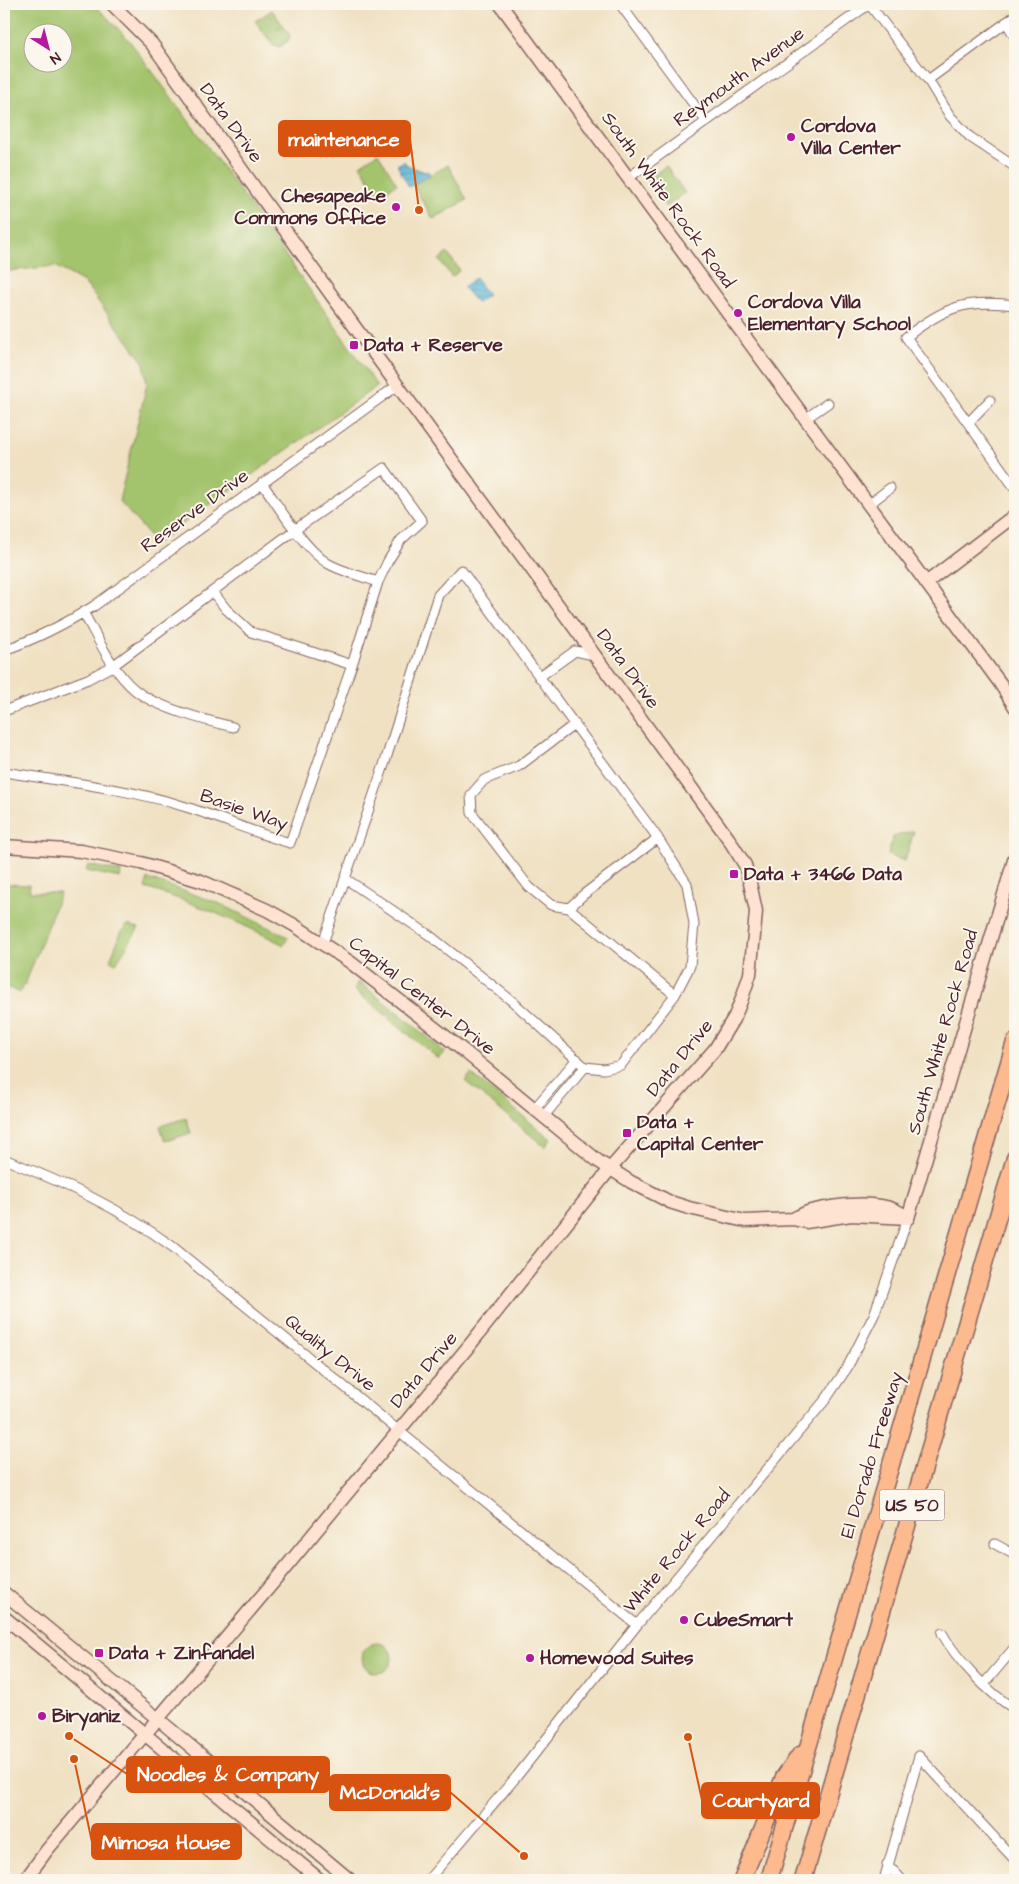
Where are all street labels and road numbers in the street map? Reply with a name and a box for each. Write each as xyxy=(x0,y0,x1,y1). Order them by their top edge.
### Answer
street label: Reymouth Avenue xyxy=(668,20,811,135)
street label: Data Drive xyxy=(193,78,269,168)
street label: South White Rock Road xyxy=(595,106,741,294)
street label: Reserve Drive xyxy=(135,463,255,559)
street label: Data Drive xyxy=(590,624,666,714)
street label: Basie Way xyxy=(196,782,292,839)
street label: South White Rock Road xyxy=(901,926,985,1138)
street label: Capital Center Drive xyxy=(343,930,501,1062)
street label: Data Drive xyxy=(640,1013,720,1103)
street label: Quality Drive xyxy=(278,1308,381,1399)
street label: Data Drive xyxy=(384,1326,464,1414)
street label: El Dorado Freeway xyxy=(834,1368,911,1542)
street label: White Rock Road xyxy=(617,1483,737,1619)
road number: US 50 xyxy=(880,1490,944,1520)

